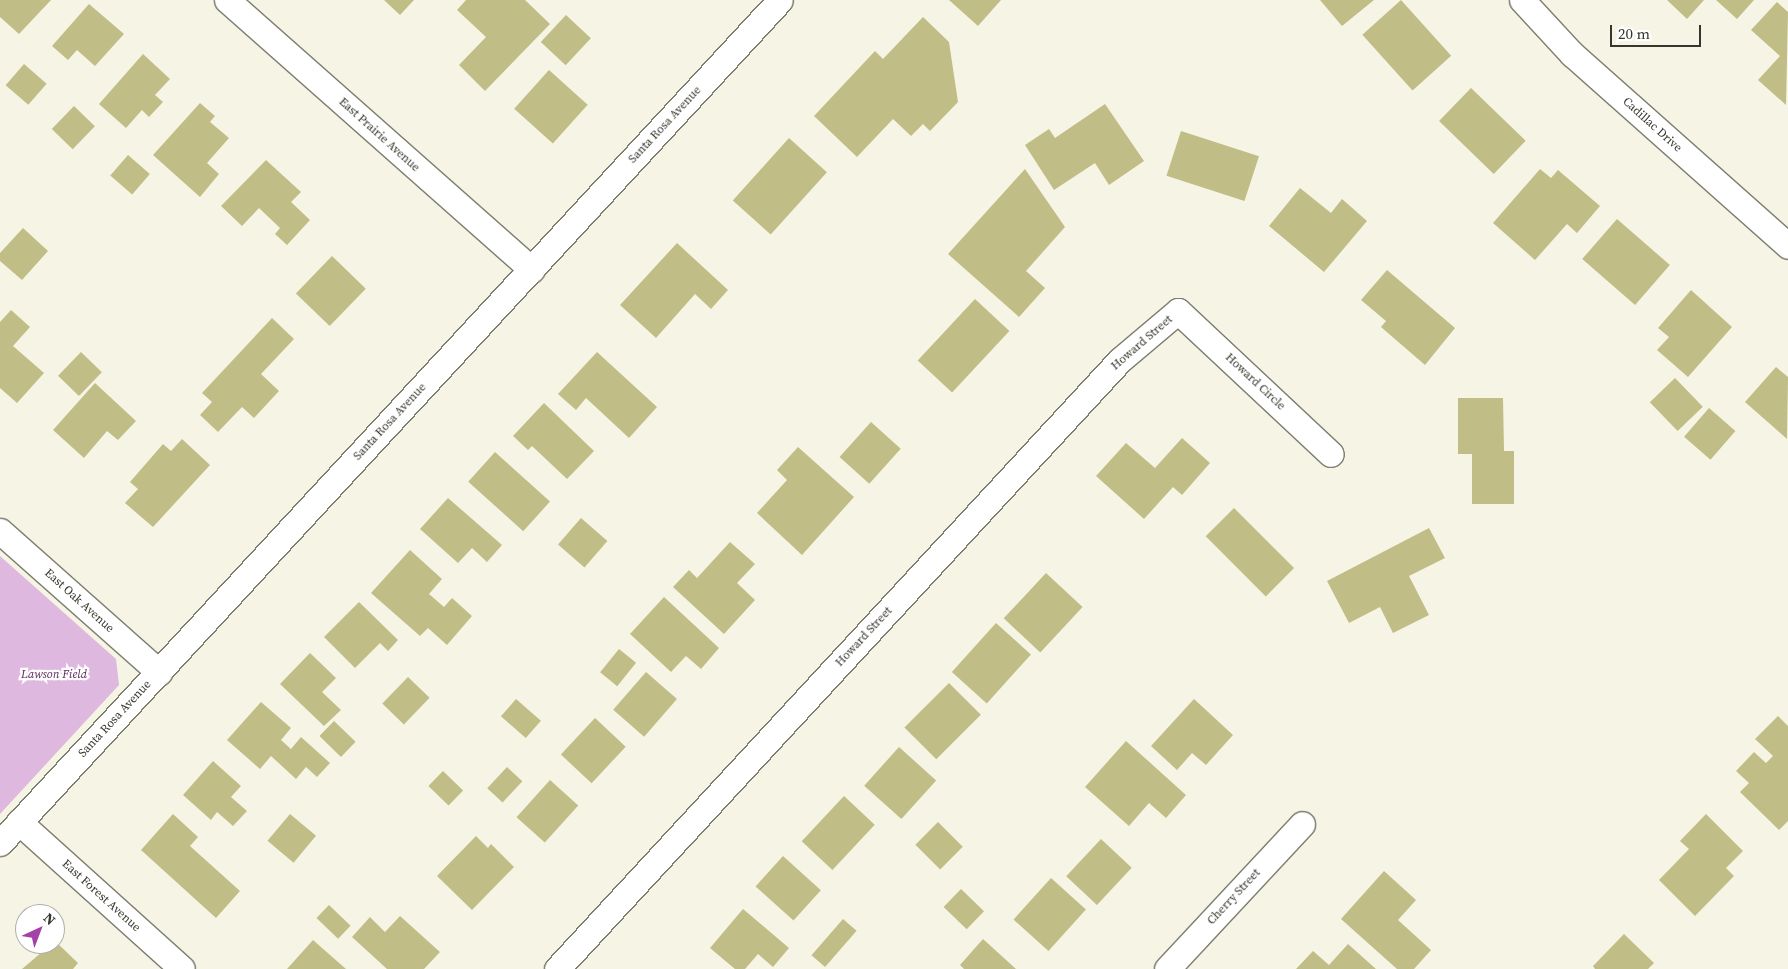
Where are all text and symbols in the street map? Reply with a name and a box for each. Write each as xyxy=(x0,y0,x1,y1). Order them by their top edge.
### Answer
scale bar xyxy=(1613,15,1704,47)
text: 20 m xyxy=(1618,23,1650,44)
street label: Santa Rosa Avenue xyxy=(626,84,704,166)
street label: East Prairie Avenue xyxy=(336,95,422,175)
street label: Cadillac Drive xyxy=(1619,95,1685,155)
street label: Howard Street xyxy=(1108,313,1176,373)
street label: Howard Circle xyxy=(1222,351,1288,413)
street label: Santa Rosa Avenue xyxy=(351,381,429,463)
street label: East Oak Avenue xyxy=(41,566,117,636)
street label: Howard Street xyxy=(833,604,895,670)
park label: Lawson Field xyxy=(21,668,87,682)
street label: Santa Rosa Avenue xyxy=(76,678,154,760)
street label: East Forest Avenue xyxy=(59,857,143,935)
street label: Cherry Street xyxy=(1204,866,1264,928)
north arrow xyxy=(15,904,65,954)
text: N xyxy=(39,908,60,930)

